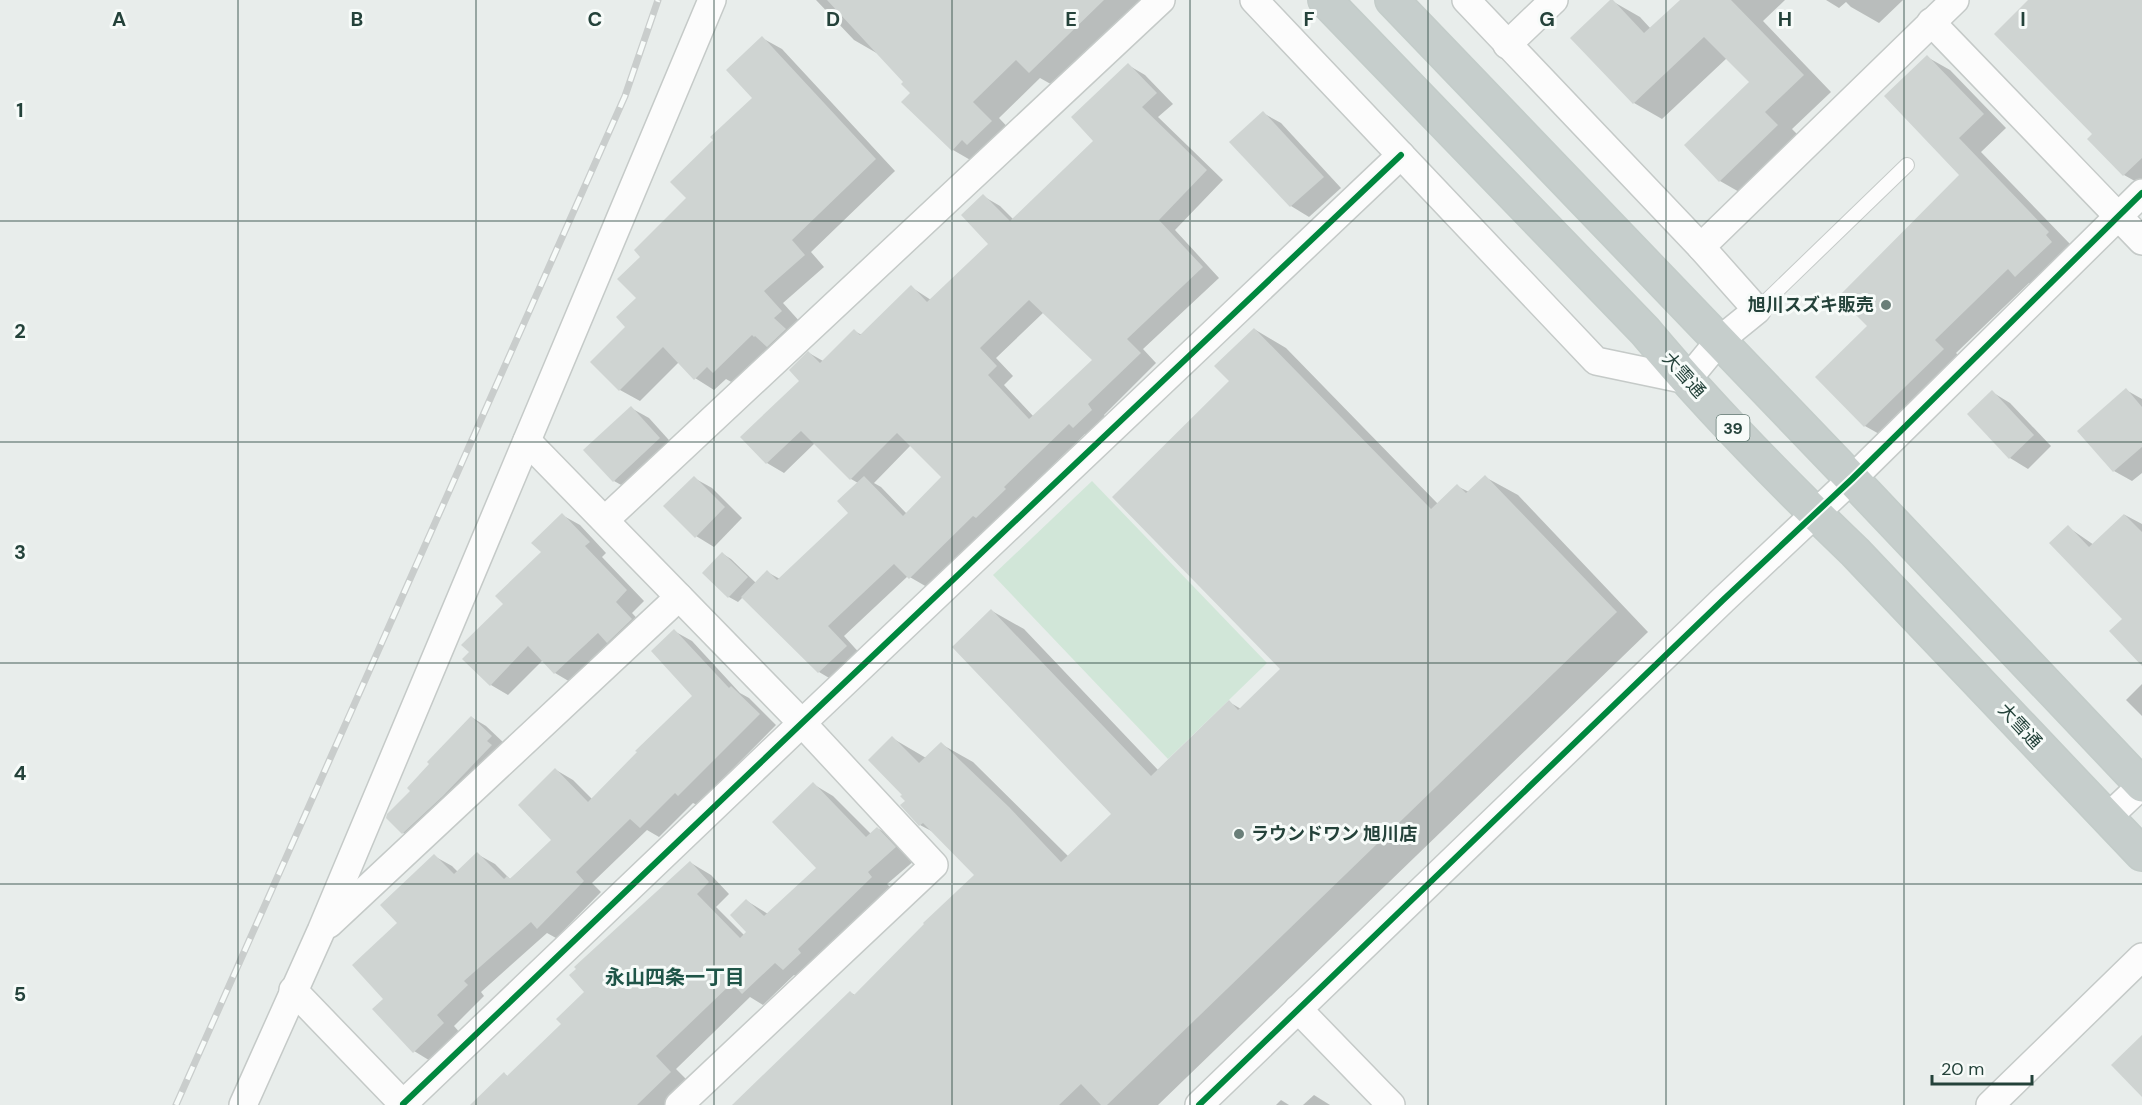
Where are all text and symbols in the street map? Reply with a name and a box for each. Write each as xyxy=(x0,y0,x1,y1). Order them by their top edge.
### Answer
text: A xyxy=(112,6,126,32)
text: B xyxy=(351,6,363,32)
text: C xyxy=(588,6,602,32)
text: D xyxy=(826,6,840,32)
text: E xyxy=(1065,6,1077,32)
text: F xyxy=(1303,6,1315,32)
text: G xyxy=(1539,6,1555,32)
text: H xyxy=(1778,6,1792,32)
text: I xyxy=(2020,6,2026,32)
text: 1 xyxy=(16,97,24,123)
place label: 旭川スズキ販売 xyxy=(1748,293,1874,317)
marker: 旭川スズキ販売 xyxy=(1879,298,1893,312)
text: 2 xyxy=(14,318,26,344)
street label: 大雪通 xyxy=(1657,347,1711,403)
road number: 39 xyxy=(1716,415,1750,441)
text: 3 xyxy=(14,539,26,565)
street label: 大雪通 xyxy=(1993,698,2047,754)
text: 4 xyxy=(14,760,27,786)
place label: ラウンドワン 旭川店 xyxy=(1251,822,1417,846)
marker: ラウンドワン 旭川店 xyxy=(1232,827,1246,841)
district label: 永山四条一丁目 xyxy=(605,964,745,990)
text: 5 xyxy=(14,981,26,1007)
scale bar xyxy=(1932,1048,2032,1086)
text: 20 m xyxy=(1941,1057,1984,1081)

